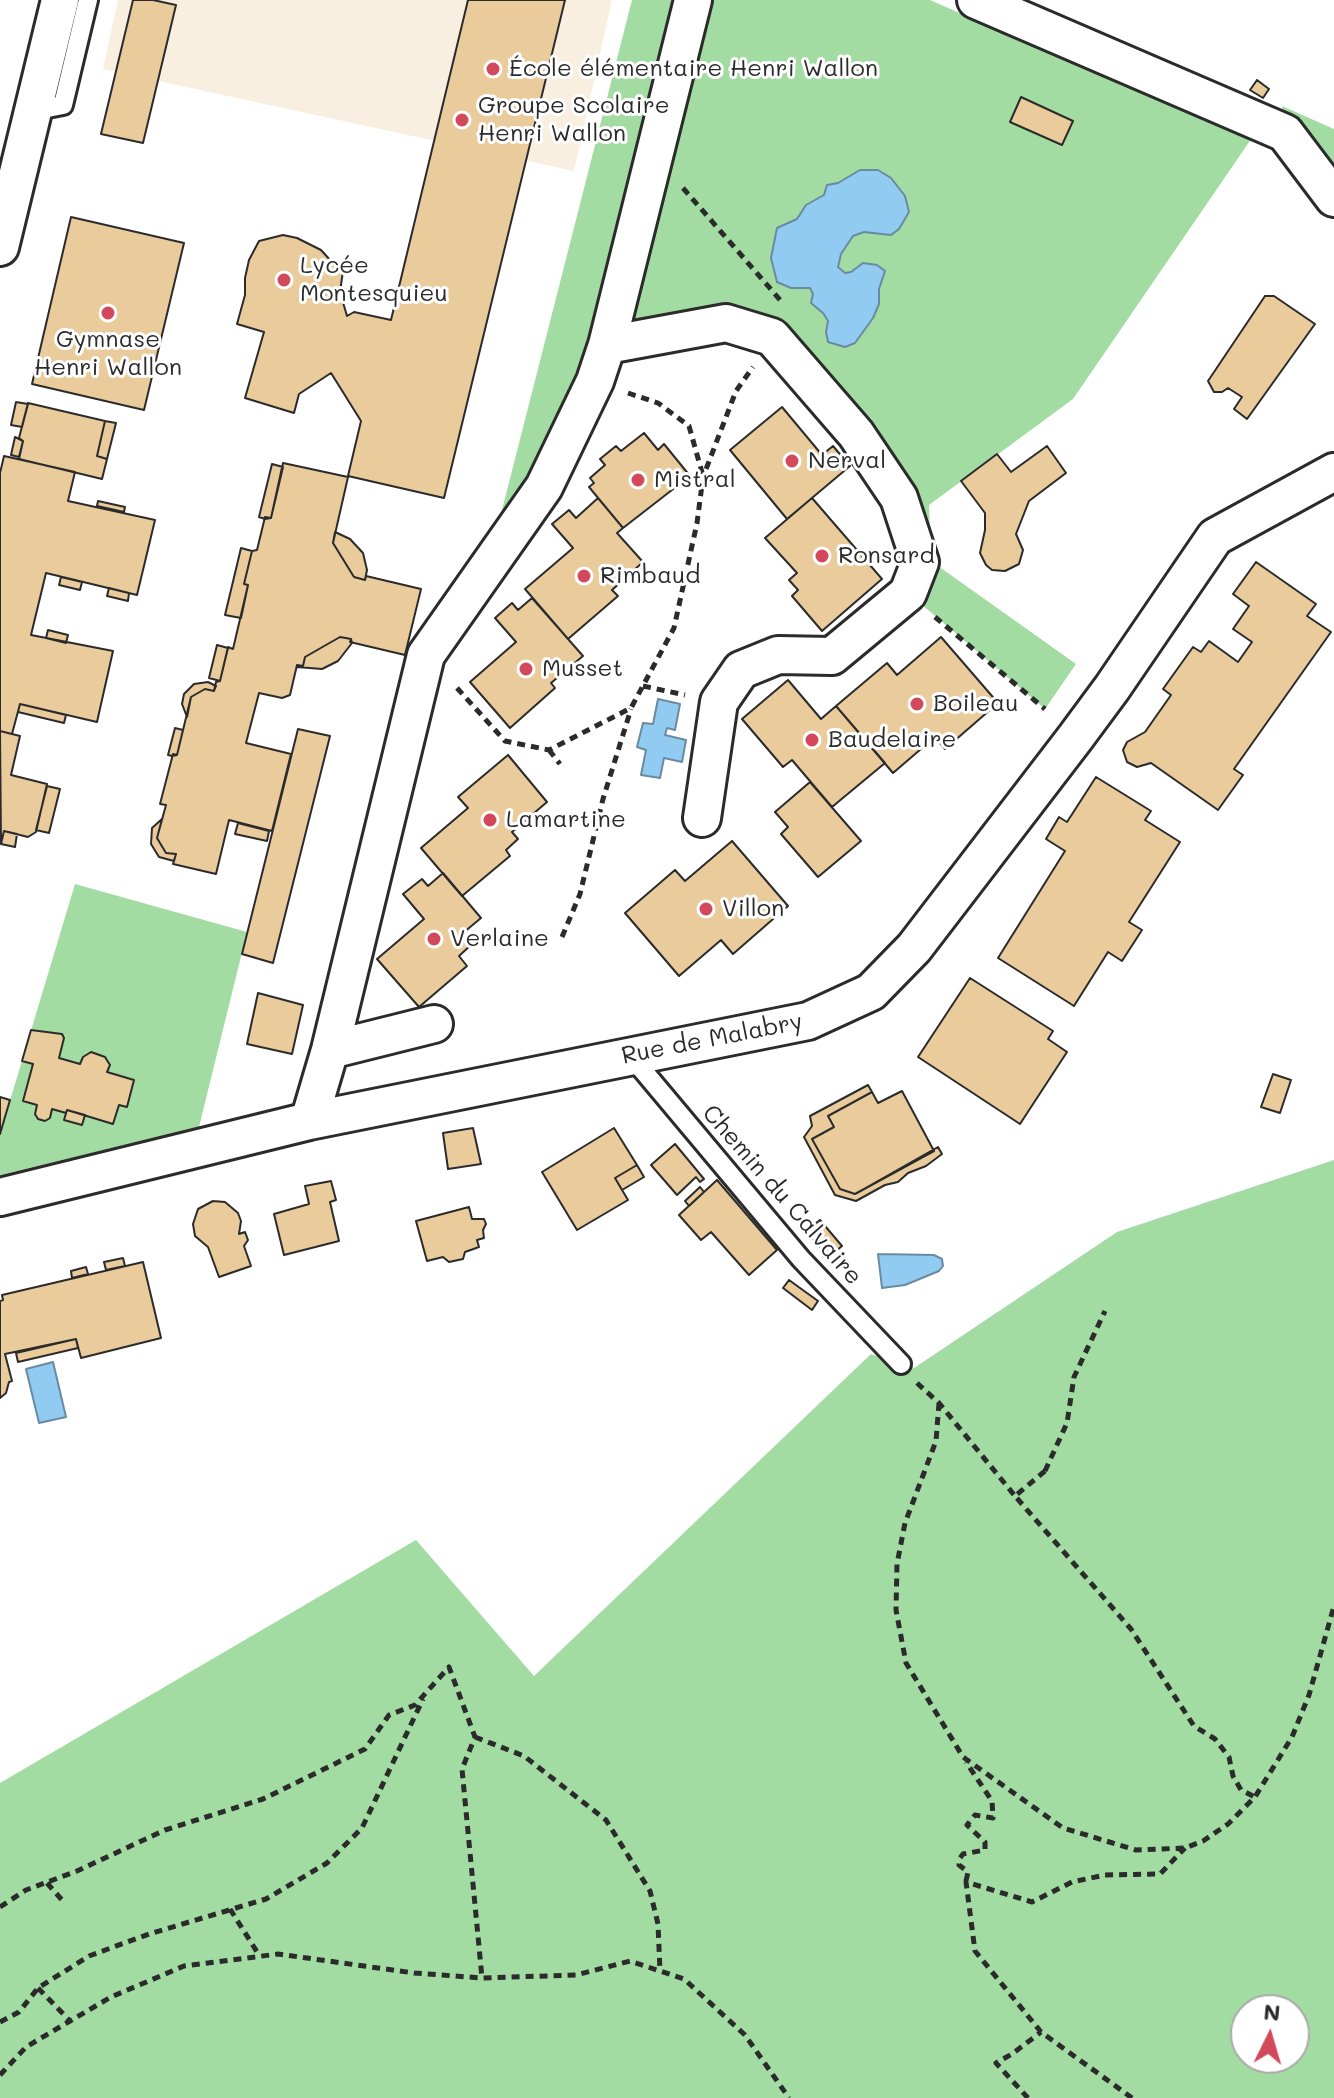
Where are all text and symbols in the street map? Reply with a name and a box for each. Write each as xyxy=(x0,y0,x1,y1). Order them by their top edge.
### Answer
place label: École élémentaire Henri Wallon xyxy=(509,55,878,83)
marker: École élémentaire Henri Wallon xyxy=(484,60,502,78)
place label: Groupe Scolaire Henri Wallon xyxy=(478,92,670,148)
marker: Groupe Scolaire Henri Wallon xyxy=(453,111,471,129)
place label: Lycée Montesquieu xyxy=(300,252,448,308)
marker: Lycée Montesquieu xyxy=(275,271,293,289)
marker: Gymnase Henri Wallon xyxy=(99,304,117,322)
place label: Gymnase Henri Wallon xyxy=(34,326,182,382)
place label: Nerval xyxy=(808,447,886,475)
marker: Nerval xyxy=(783,452,801,470)
place label: Mistral xyxy=(654,466,736,494)
marker: Mistral xyxy=(629,471,647,489)
place label: Ronsard xyxy=(838,542,935,570)
marker: Ronsard xyxy=(813,547,831,565)
place label: Rimbaud xyxy=(600,562,700,590)
marker: Rimbaud xyxy=(575,567,593,585)
place label: Musset xyxy=(542,655,623,683)
marker: Musset xyxy=(517,660,535,678)
place label: Boileau xyxy=(933,690,1018,718)
marker: Boileau xyxy=(908,695,926,713)
place label: Baudelaire xyxy=(828,726,956,754)
marker: Baudelaire xyxy=(803,731,821,749)
place label: Lamartine xyxy=(506,806,626,834)
marker: Lamartine xyxy=(481,811,499,829)
place label: Villon xyxy=(722,895,784,923)
marker: Villon xyxy=(697,900,715,918)
place label: Verlaine xyxy=(450,925,549,953)
marker: Verlaine xyxy=(425,930,443,948)
street label: Rue de Malabry xyxy=(619,1007,805,1071)
street label: Chemin du Calvaire xyxy=(696,1099,868,1291)
north arrow xyxy=(1230,1994,1310,2074)
text: N xyxy=(1262,1996,1282,2027)

